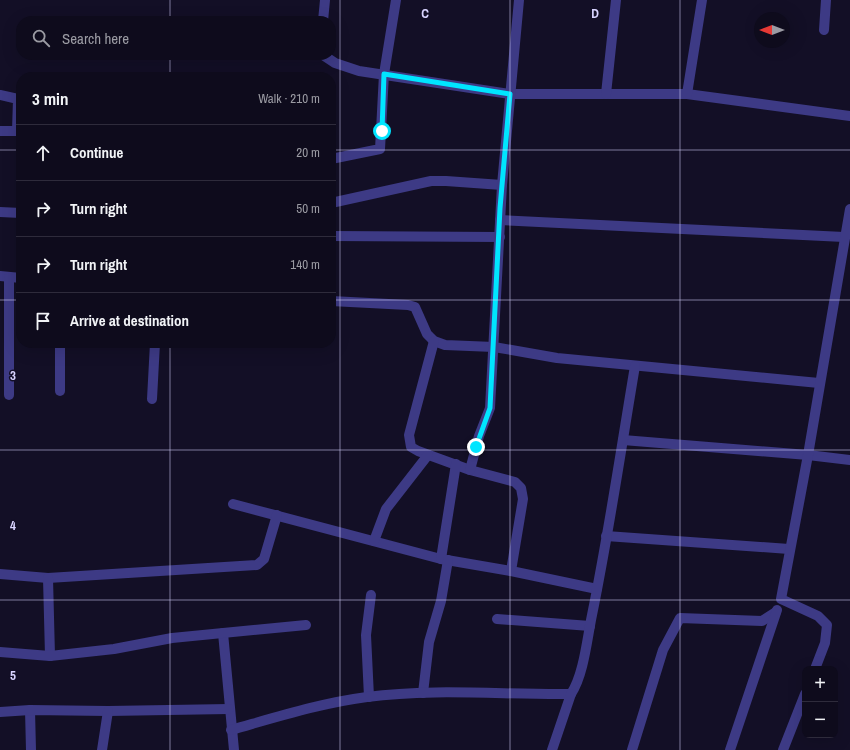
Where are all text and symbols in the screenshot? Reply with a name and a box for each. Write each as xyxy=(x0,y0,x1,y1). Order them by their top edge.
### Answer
text: C xyxy=(421,5,429,22)
text: D xyxy=(591,5,599,22)
north arrow xyxy=(754,12,790,48)
search box xyxy=(16,16,336,60)
icon: search xyxy=(30,27,52,49)
text: Search here xyxy=(62,28,129,49)
text: 3 min xyxy=(32,87,68,110)
text: Walk · 210 m xyxy=(258,90,320,107)
route start xyxy=(373,122,391,140)
icon: ahead xyxy=(32,142,54,164)
text: Continue xyxy=(70,142,123,163)
text: 20 m xyxy=(296,144,320,161)
icon: right xyxy=(32,198,54,220)
text: Turn right xyxy=(70,198,127,219)
text: 50 m xyxy=(296,200,320,217)
icon: right xyxy=(32,254,54,276)
text: Turn right xyxy=(70,254,127,275)
text: 140 m xyxy=(290,256,320,273)
icon: arrive xyxy=(32,310,54,332)
text: Arrive at destination xyxy=(70,310,189,331)
text: 3 xyxy=(10,367,16,384)
route end xyxy=(467,438,485,456)
text: 4 xyxy=(10,517,16,534)
map controls xyxy=(802,666,838,738)
button: + xyxy=(802,666,838,702)
text: 5 xyxy=(10,667,16,684)
button: − xyxy=(802,702,838,738)

